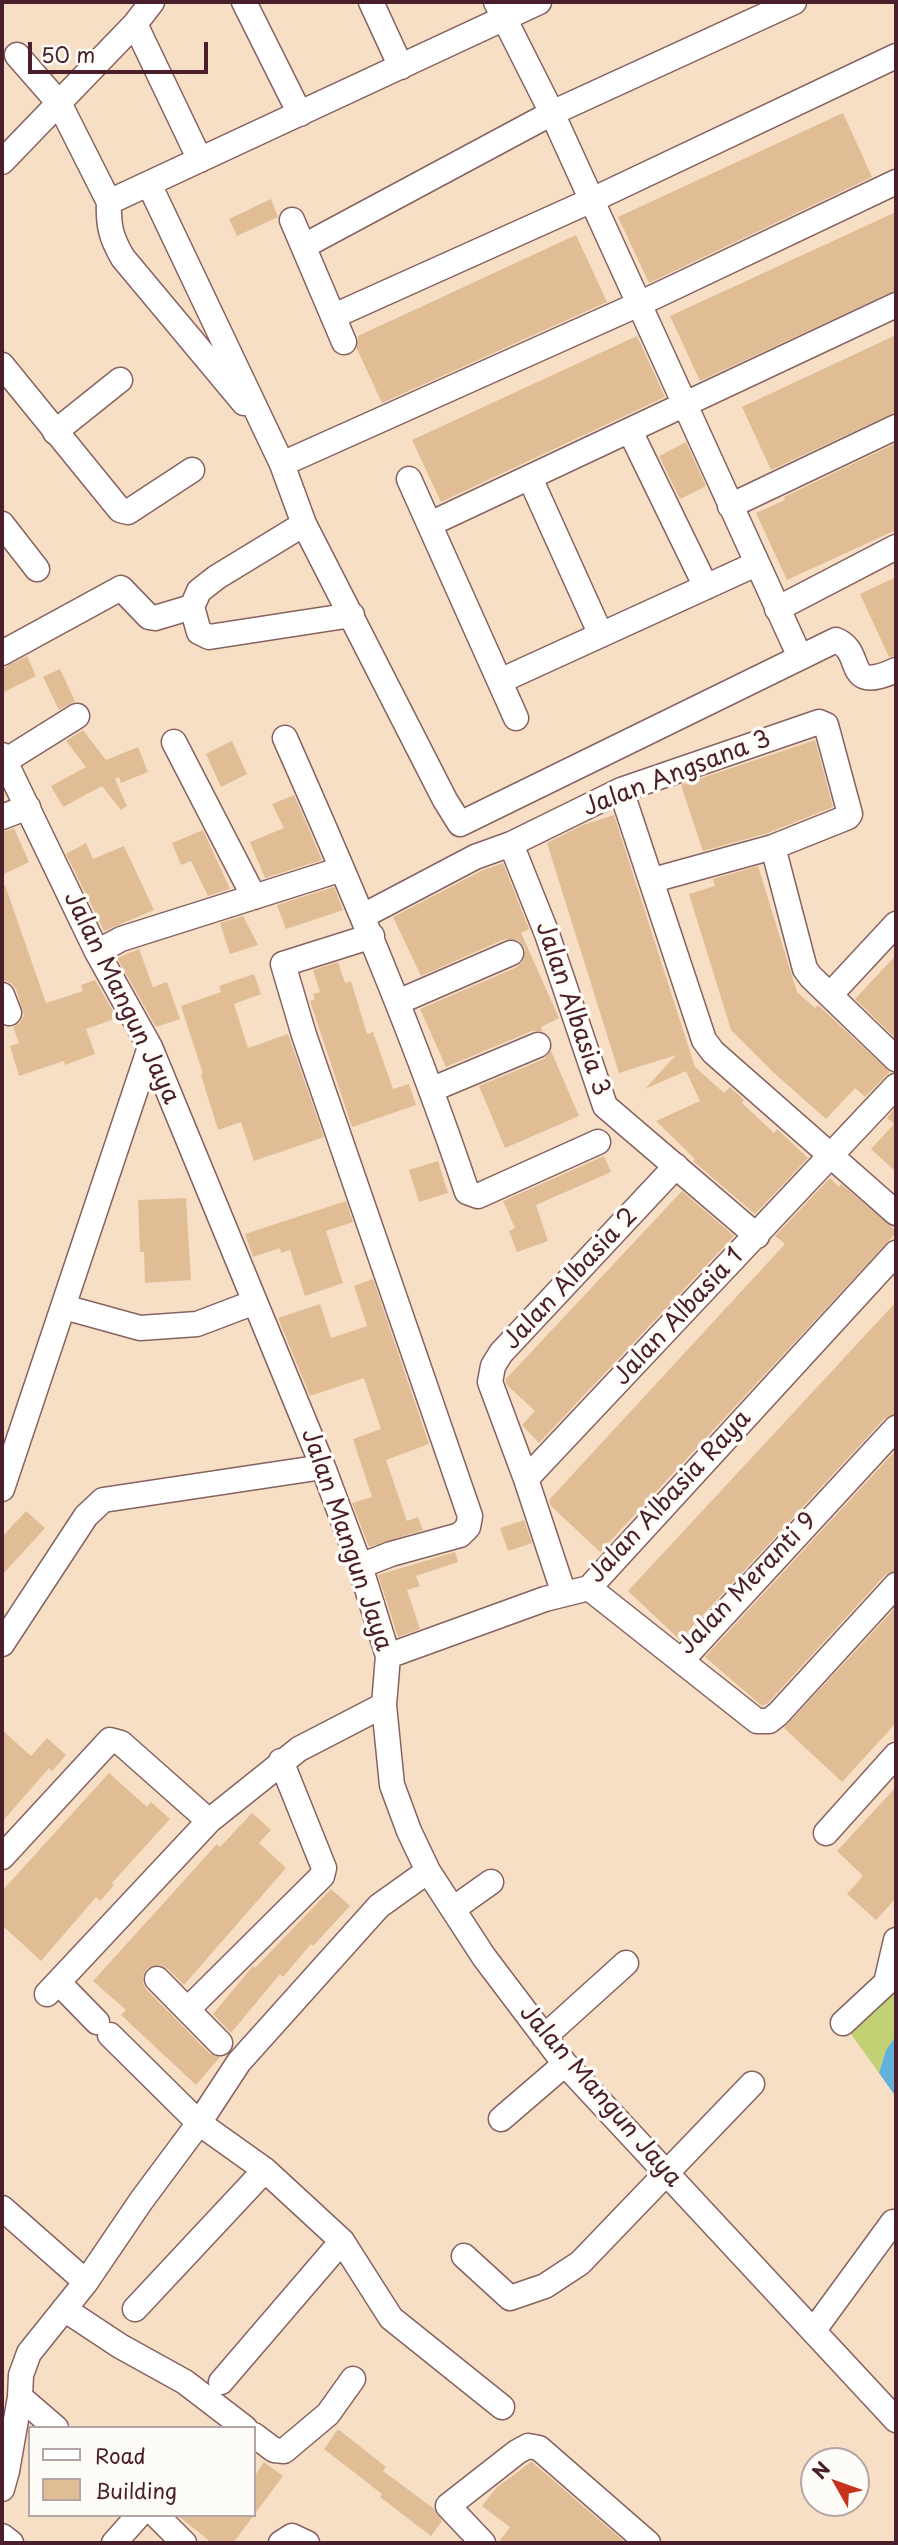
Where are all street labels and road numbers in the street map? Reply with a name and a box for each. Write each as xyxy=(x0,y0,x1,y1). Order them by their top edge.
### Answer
street label: Jalan Angsana 3 xyxy=(579,725,775,823)
street label: Jalan Mangun Jaya xyxy=(57,887,185,1109)
street label: Jalan Albasia 3 xyxy=(529,918,615,1100)
street label: Jalan Albasia 2 xyxy=(498,1202,644,1356)
street label: Jalan Albasia 1 xyxy=(608,1242,750,1392)
street label: Jalan Albasia Raya xyxy=(583,1405,757,1589)
street label: Jalan Mangun Jaya xyxy=(294,1425,398,1655)
street label: Jalan Meranti 9 xyxy=(673,1507,823,1661)
street label: Jalan Mangun Jaya xyxy=(513,1999,687,2193)

